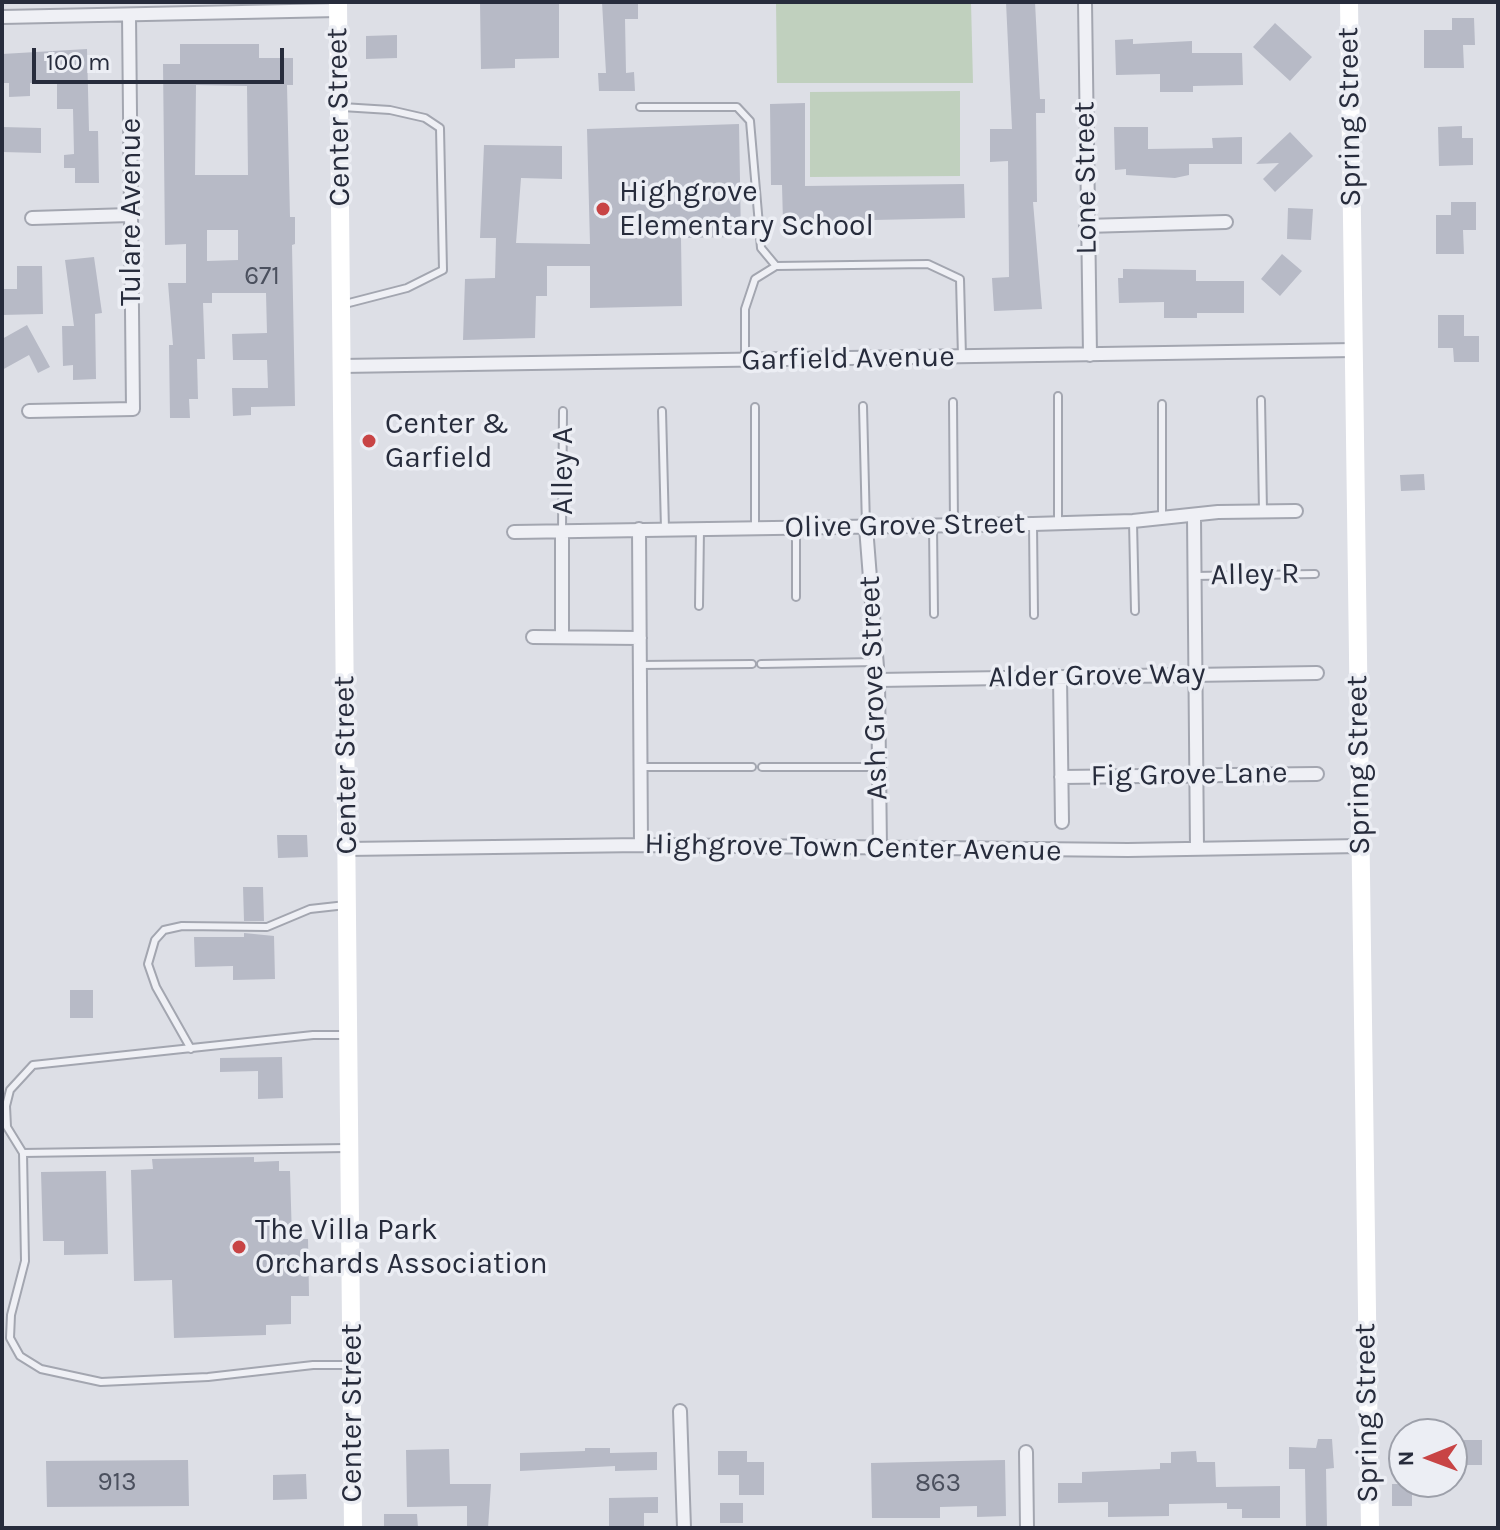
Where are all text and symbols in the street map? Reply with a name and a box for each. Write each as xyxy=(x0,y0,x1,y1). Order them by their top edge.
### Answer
street label: Center Street xyxy=(319,27,359,207)
street label: Spring Street xyxy=(1330,27,1370,207)
scale bar xyxy=(36,32,288,82)
text: 100 m xyxy=(46,48,111,76)
street label: Lone Street xyxy=(1067,101,1105,255)
street label: Tulare Avenue xyxy=(113,118,149,306)
place label: Highgrove Elementary School xyxy=(619,174,874,244)
marker: Highgrove Elementary School xyxy=(594,200,612,218)
house number: 671 xyxy=(244,261,280,293)
street label: Garfield Avenue xyxy=(741,339,955,379)
place label: Center & Garfield xyxy=(385,406,509,476)
street label: Alley A xyxy=(545,427,581,515)
marker: Center & Garfield xyxy=(360,432,378,450)
street label: Olive Grove Street xyxy=(784,506,1026,546)
street label: Alley R xyxy=(1210,556,1300,594)
street label: Ash Grove Street xyxy=(852,575,896,801)
street label: Alder Grove Way xyxy=(988,656,1206,696)
street label: Center Street xyxy=(326,675,366,855)
street label: Spring Street xyxy=(1339,675,1379,855)
street label: Fig Grove Lane xyxy=(1090,755,1288,795)
street label: Highgrove Town Center Avenue xyxy=(644,826,1062,870)
place label: The Villa Park Orchards Association xyxy=(255,1212,548,1282)
marker: The Villa Park Orchards Association xyxy=(230,1238,248,1256)
street label: Spring Street xyxy=(1347,1323,1387,1503)
street label: Center Street xyxy=(334,1324,370,1502)
north arrow xyxy=(1388,1418,1468,1498)
text: N xyxy=(1393,1450,1419,1467)
house number: 913 xyxy=(97,1467,137,1499)
house number: 863 xyxy=(915,1468,961,1500)

